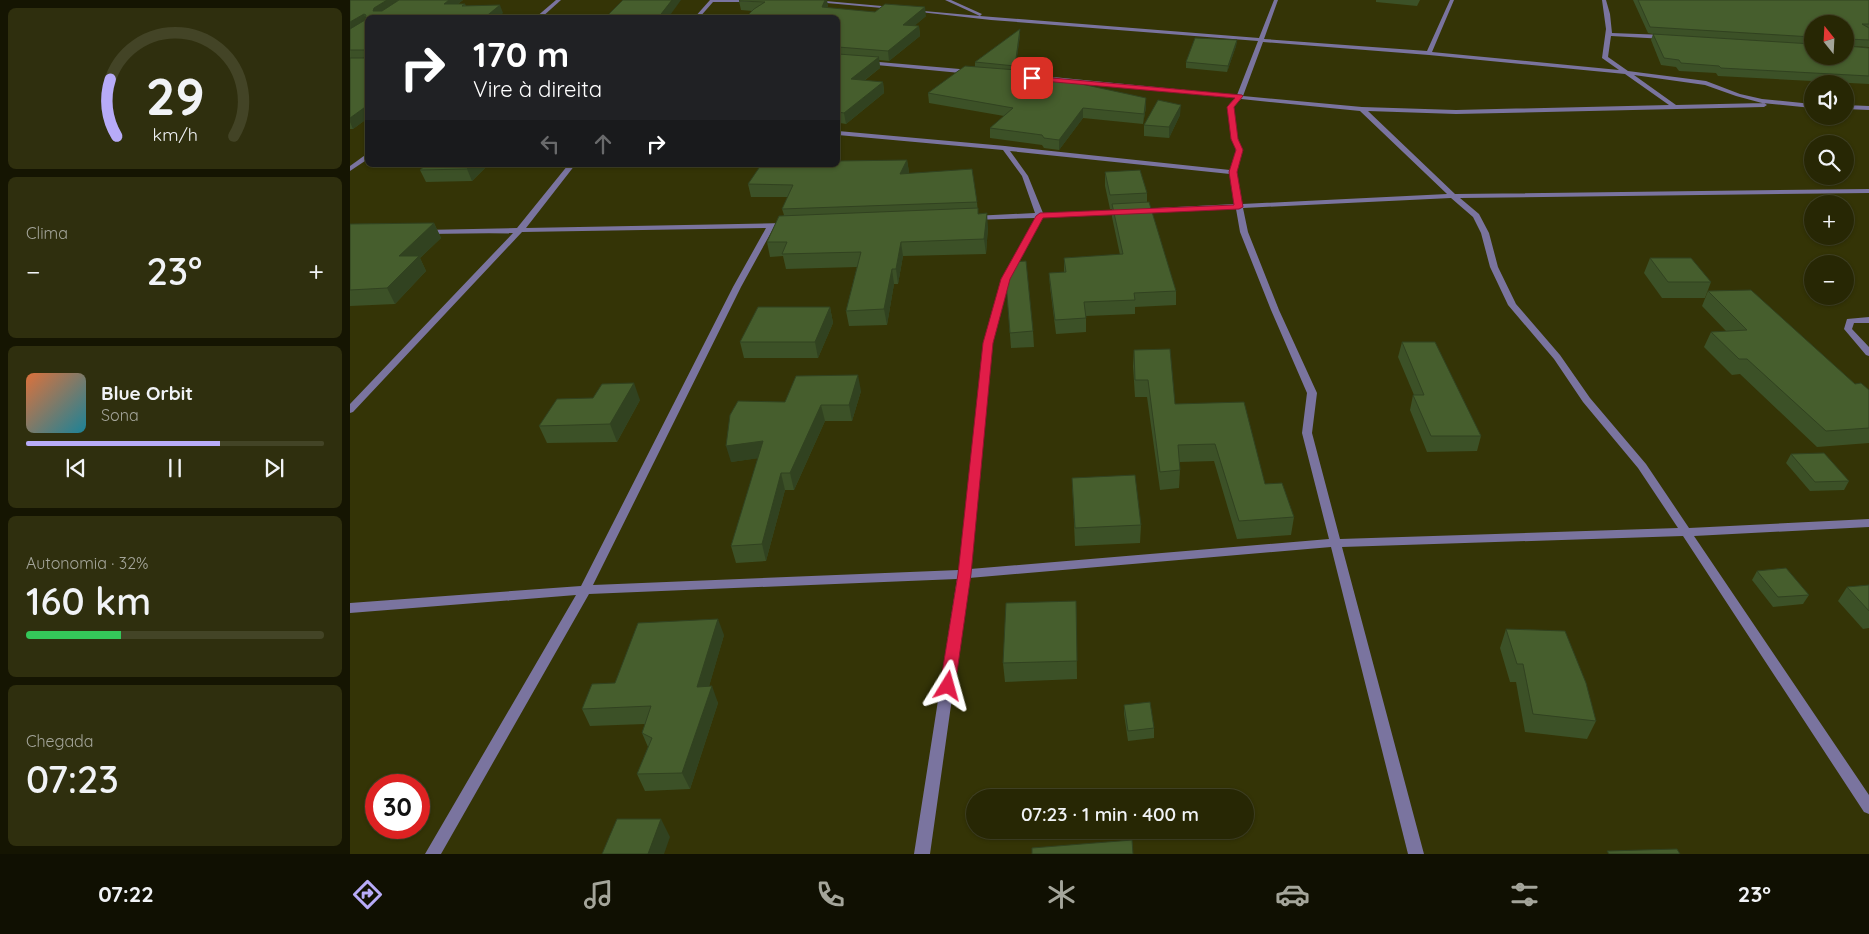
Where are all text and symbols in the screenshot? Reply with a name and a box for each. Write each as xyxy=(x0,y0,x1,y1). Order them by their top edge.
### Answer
north arrow xyxy=(1804,15,1854,65)
map controls xyxy=(1804,15,1854,305)
text: 170 m xyxy=(473,32,569,76)
icon: right xyxy=(390,35,455,100)
pin xyxy=(1011,57,1053,99)
text: 29 xyxy=(145,63,205,128)
icon: arrive xyxy=(1018,64,1046,92)
text: Vire à direita xyxy=(473,75,602,103)
button: sound xyxy=(1804,75,1854,125)
text: km/h xyxy=(152,123,198,145)
icon: left xyxy=(536,130,564,158)
icon: ahead xyxy=(589,130,617,158)
icon: right xyxy=(642,130,670,158)
button: search xyxy=(1804,135,1854,185)
button: + xyxy=(1804,195,1854,245)
text: Clima xyxy=(26,223,68,243)
text: 23° xyxy=(146,247,202,295)
text: − xyxy=(26,254,41,289)
text: + xyxy=(308,254,324,289)
button: − xyxy=(1804,255,1854,305)
text: Blue Orbit xyxy=(101,381,193,405)
text: Sona xyxy=(101,405,139,425)
icon: previous xyxy=(62,454,90,482)
icon: pause xyxy=(161,454,189,482)
icon: next xyxy=(260,454,288,482)
text: Autonomia · 32% xyxy=(26,553,148,573)
text: 160 km xyxy=(26,577,151,625)
position arrow xyxy=(921,659,973,711)
text: Chegada xyxy=(26,731,94,751)
text: 07:23 xyxy=(26,755,119,803)
speed limit sign: 30 xyxy=(365,774,430,839)
text: 07:23 · 1 min · 400 m xyxy=(1021,802,1199,826)
icon: directions xyxy=(350,877,385,912)
icon: music xyxy=(581,877,616,912)
icon: phone xyxy=(813,877,848,912)
icon: climate xyxy=(1044,877,1079,912)
icon: car xyxy=(1275,877,1310,912)
icon: filters xyxy=(1507,877,1542,912)
text: 07:22 xyxy=(98,880,154,908)
text: 23° xyxy=(1738,880,1771,908)

